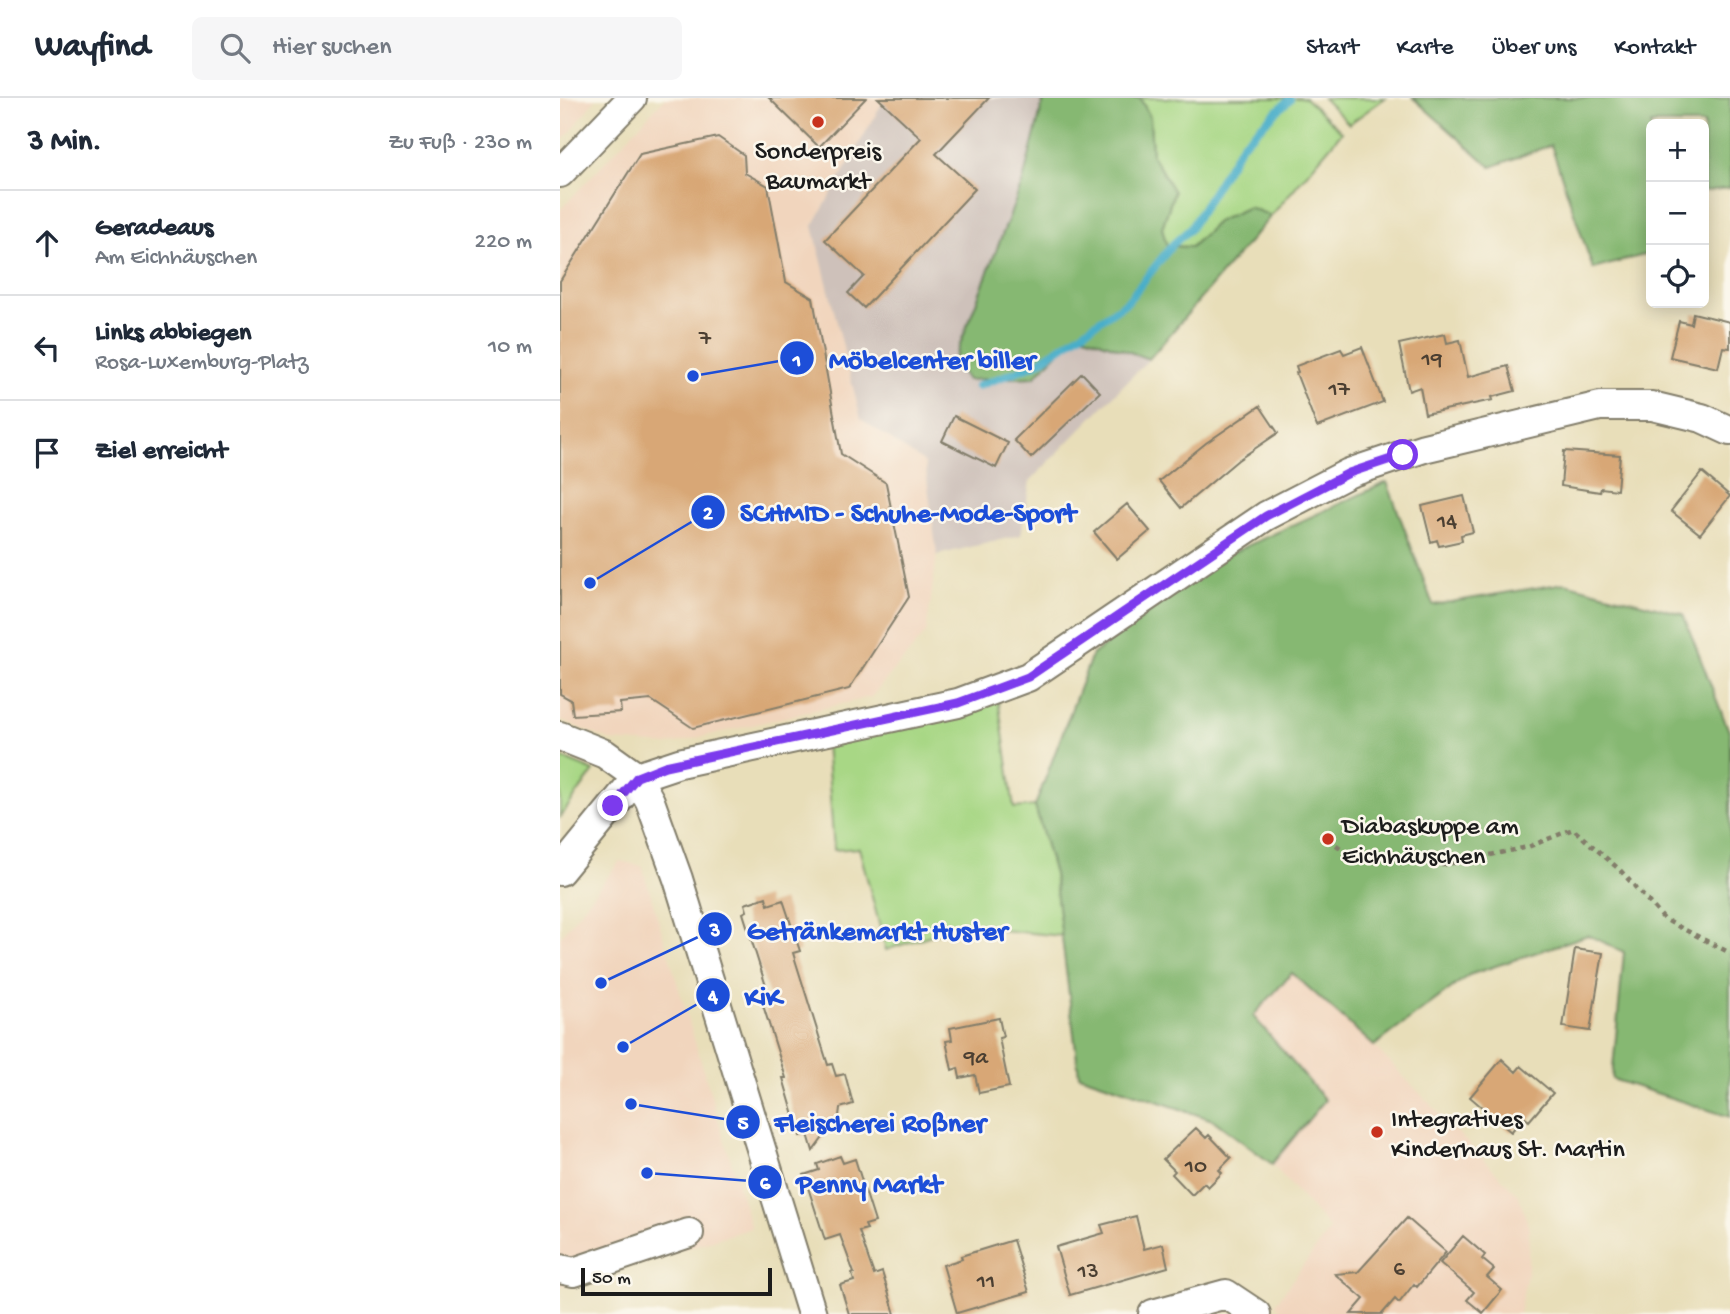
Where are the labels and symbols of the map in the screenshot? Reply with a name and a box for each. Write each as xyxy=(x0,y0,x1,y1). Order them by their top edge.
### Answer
marker: Sonderpreis Baumarkt xyxy=(810,114,826,130)
place label: Sonderpreis Baumarkt xyxy=(755,138,883,199)
house number: 7 xyxy=(698,326,712,353)
callout: Möbelcenter biller xyxy=(779,334,1049,383)
text: Möbelcenter biller xyxy=(829,346,1038,379)
house number: 19 xyxy=(1421,347,1443,374)
text: 1 xyxy=(792,350,801,375)
house number: 17 xyxy=(1327,377,1351,404)
route start xyxy=(1387,439,1418,470)
callout: SCHMID - Schuhe-Mode-Sport xyxy=(691,487,1090,536)
text: SCHMID - Schuhe-Mode-Sport xyxy=(740,499,1078,532)
text: 2 xyxy=(703,503,714,528)
house number: 14 xyxy=(1436,509,1457,536)
route end xyxy=(597,790,628,821)
place label: Diabaskuppe am Eichhäuschen xyxy=(1340,813,1519,874)
marker: Diabaskuppe am Eichhäuschen xyxy=(1320,831,1336,847)
callout: Getränkemarkt Huster xyxy=(697,904,1021,953)
text: Getränkemarkt Huster xyxy=(747,917,1010,950)
text: 3 xyxy=(709,920,721,945)
callout: KiK xyxy=(696,971,796,1020)
text: KiK xyxy=(744,983,785,1016)
text: 4 xyxy=(707,986,719,1011)
house number: 9a xyxy=(963,1045,989,1072)
callout: Fleischerei Roßner xyxy=(726,1097,1000,1146)
place label: Integratives Kinderhaus St. Martin xyxy=(1391,1106,1625,1167)
text: Fleischerei Roßner xyxy=(773,1109,989,1142)
text: 5 xyxy=(737,1113,749,1138)
marker: Integratives Kinderhaus St. Martin xyxy=(1369,1124,1385,1140)
house number: 10 xyxy=(1184,1154,1207,1181)
callout: Penny Markt xyxy=(747,1157,956,1206)
text: Penny Markt xyxy=(794,1170,944,1203)
text: 6 xyxy=(760,1173,772,1198)
house number: 6 xyxy=(1393,1257,1405,1284)
house number: 13 xyxy=(1076,1259,1099,1286)
scale bar xyxy=(581,1265,772,1297)
house number: 11 xyxy=(976,1269,995,1296)

